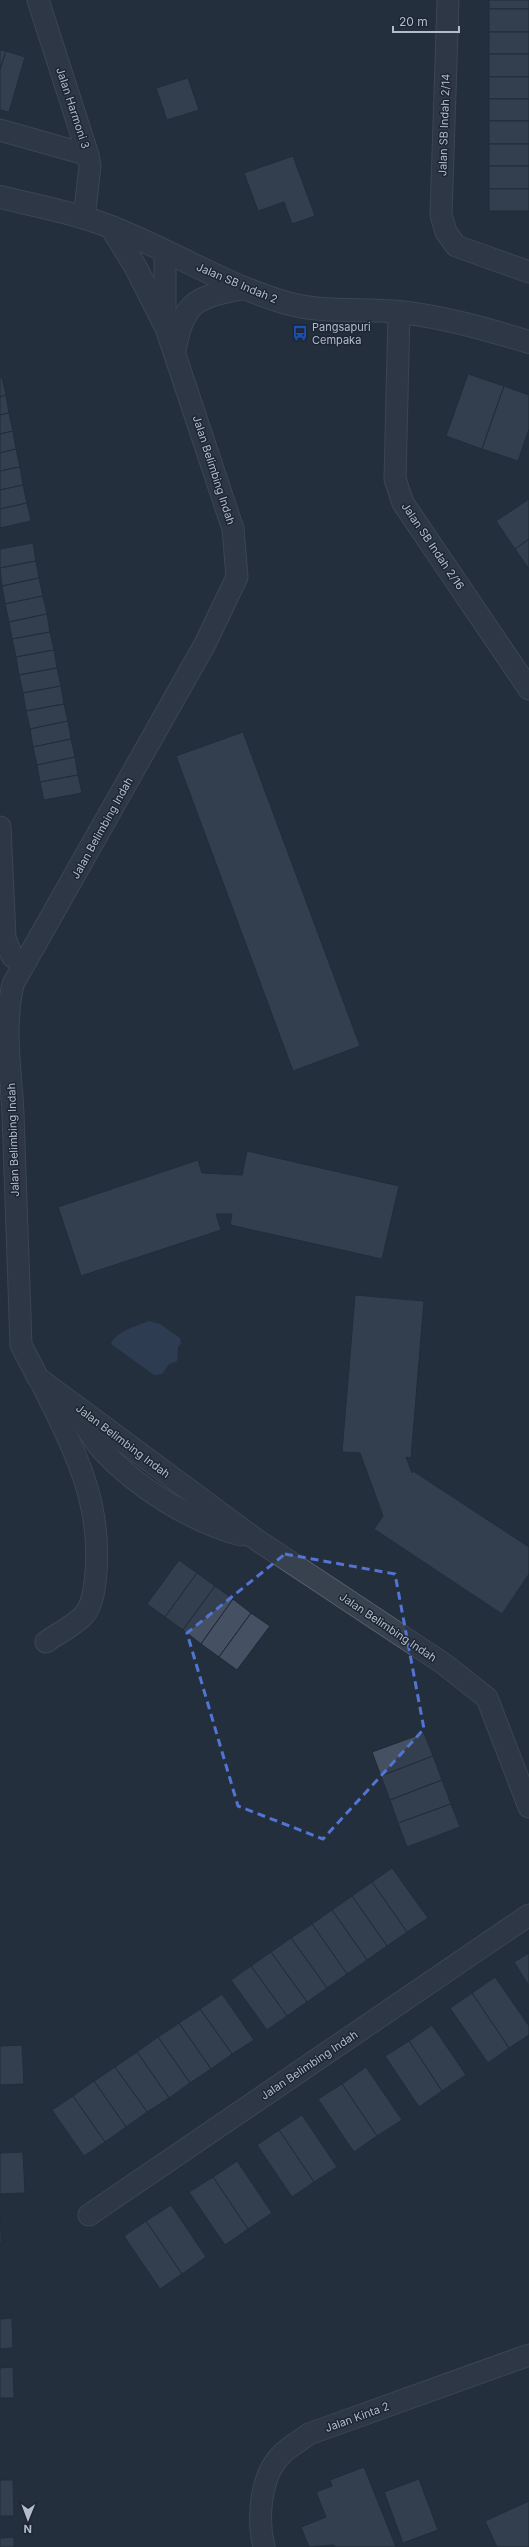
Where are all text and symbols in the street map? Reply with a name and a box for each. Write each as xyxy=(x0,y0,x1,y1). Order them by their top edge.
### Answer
scale bar xyxy=(393,8,459,34)
text: 20 m xyxy=(399,14,428,29)
street label: Jalan Harmoni 3 xyxy=(53,65,93,151)
street label: Jalan SB Indah 2/14 xyxy=(435,74,453,176)
street label: Jalan SB Indah 2 xyxy=(194,260,280,306)
place label: Pangsapuri Cempaka xyxy=(312,320,371,347)
bus stop icon: Pangsapuri Cempaka xyxy=(291,324,309,342)
street label: Jalan Belimbing Indah xyxy=(190,414,238,526)
street label: Jalan SB Indah 2/16 xyxy=(399,500,467,592)
street label: Jalan Belimbing Indah xyxy=(68,775,136,881)
street label: Jalan Belimbing Indah xyxy=(4,1083,22,1197)
street label: Jalan Belimbing Indah xyxy=(73,1401,173,1481)
street label: Jalan Belimbing Indah xyxy=(337,1589,439,1665)
street label: Jalan Belimbing Indah xyxy=(258,2027,360,2103)
street label: Jalan Kinta 2 xyxy=(323,2399,391,2435)
north arrow xyxy=(8,2499,48,2539)
text: N xyxy=(24,2522,32,2536)

